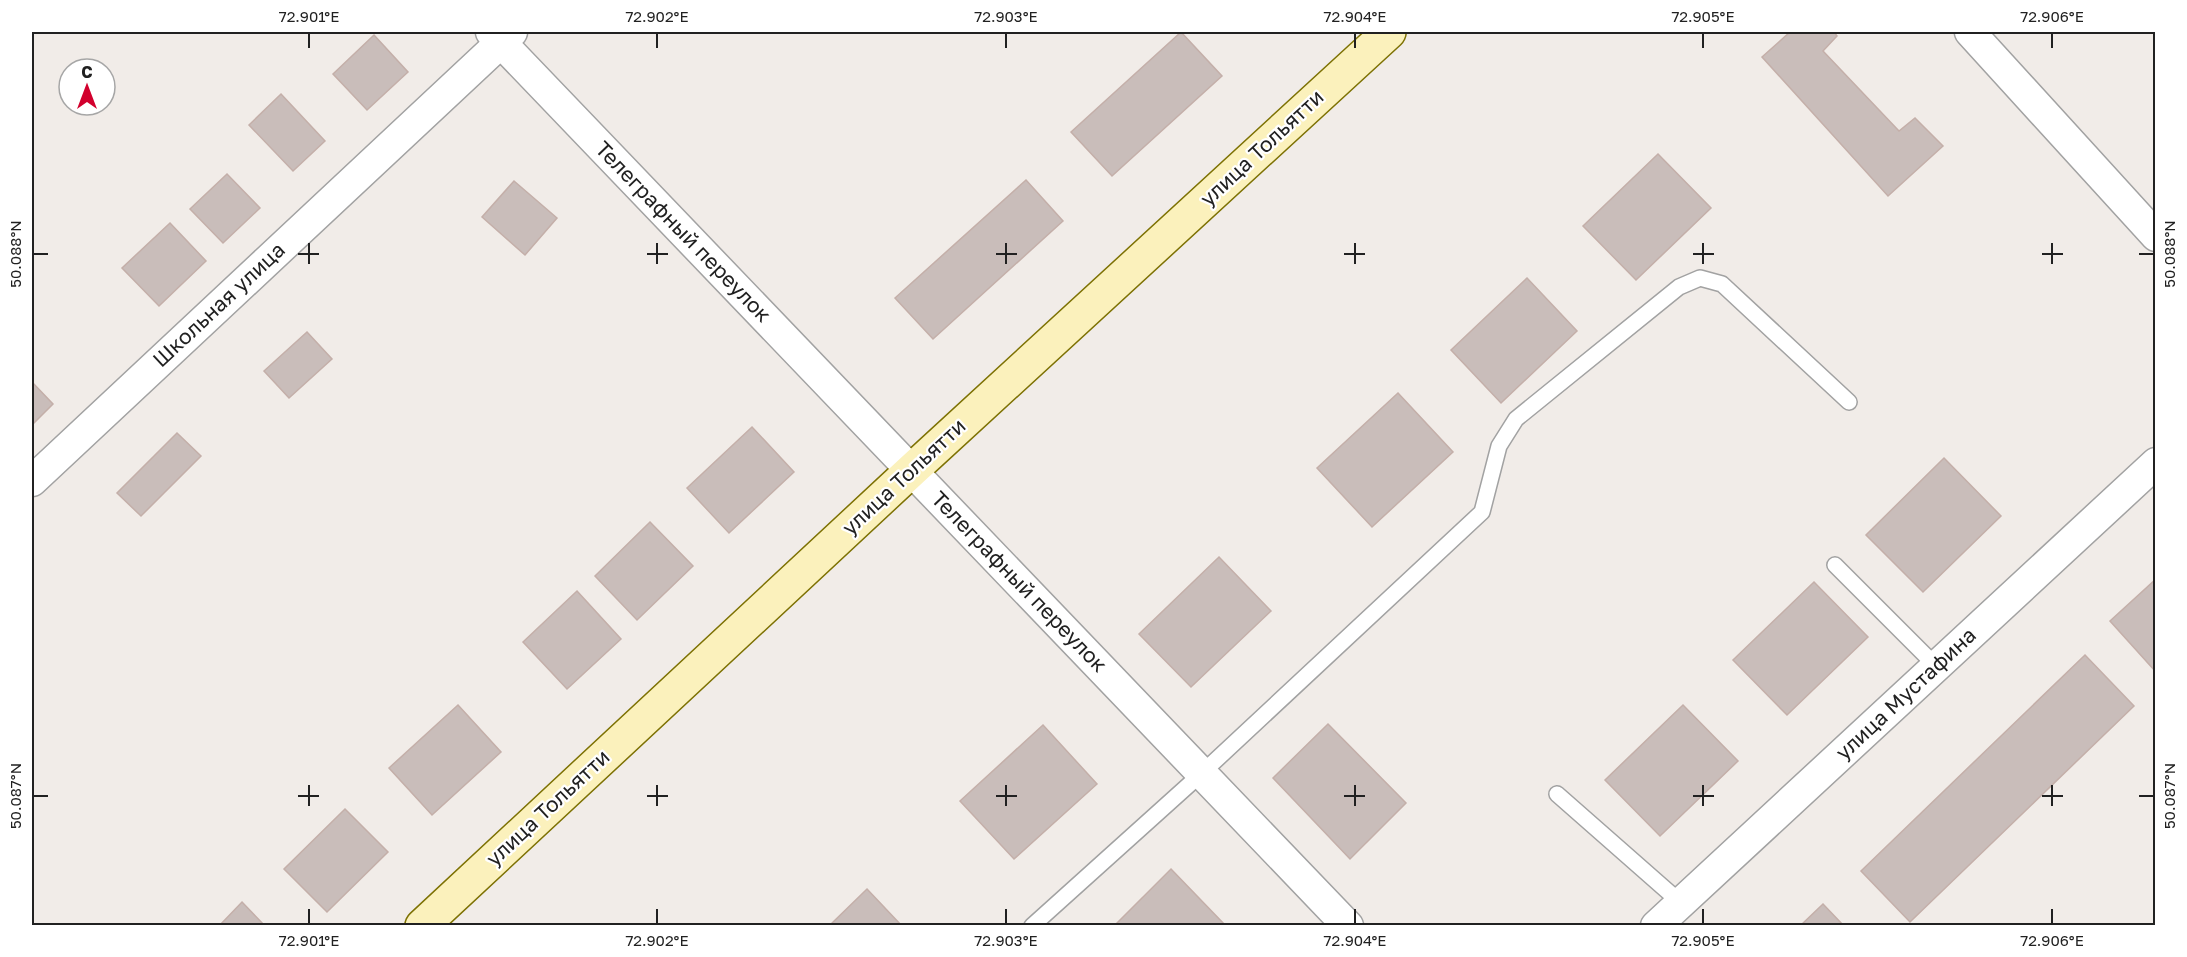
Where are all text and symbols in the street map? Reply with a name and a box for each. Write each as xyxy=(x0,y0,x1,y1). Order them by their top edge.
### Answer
text: 72.901°E xyxy=(279,7,339,25)
text: 72.902°E xyxy=(625,7,689,25)
text: 72.903°E xyxy=(974,7,1038,25)
text: 72.904°E xyxy=(1324,7,1386,25)
text: 72.905°E xyxy=(1671,7,1735,25)
text: 72.906°E xyxy=(2020,7,2084,25)
north arrow xyxy=(57,57,117,117)
text: С xyxy=(81,62,93,82)
street label: улица Тольятти xyxy=(1194,83,1329,211)
street label: Телеграфный переулок xyxy=(590,135,777,327)
text: 50.088°N xyxy=(6,220,24,288)
text: 50.088°N xyxy=(2160,220,2178,288)
street label: Школьная улица xyxy=(147,236,290,372)
street label: улица Тольятти xyxy=(836,412,971,540)
street label: Телеграфный переулок xyxy=(926,485,1113,677)
street label: улица Мустафина xyxy=(1830,622,1981,765)
street label: улица Тольятти xyxy=(480,743,615,871)
text: 50.087°N xyxy=(6,763,24,829)
text: 50.087°N xyxy=(2160,763,2178,829)
text: 72.901°E xyxy=(279,931,339,949)
text: 72.902°E xyxy=(625,931,689,949)
text: 72.903°E xyxy=(974,931,1038,949)
text: 72.904°E xyxy=(1324,931,1386,949)
text: 72.905°E xyxy=(1671,931,1735,949)
text: 72.906°E xyxy=(2020,931,2084,949)

